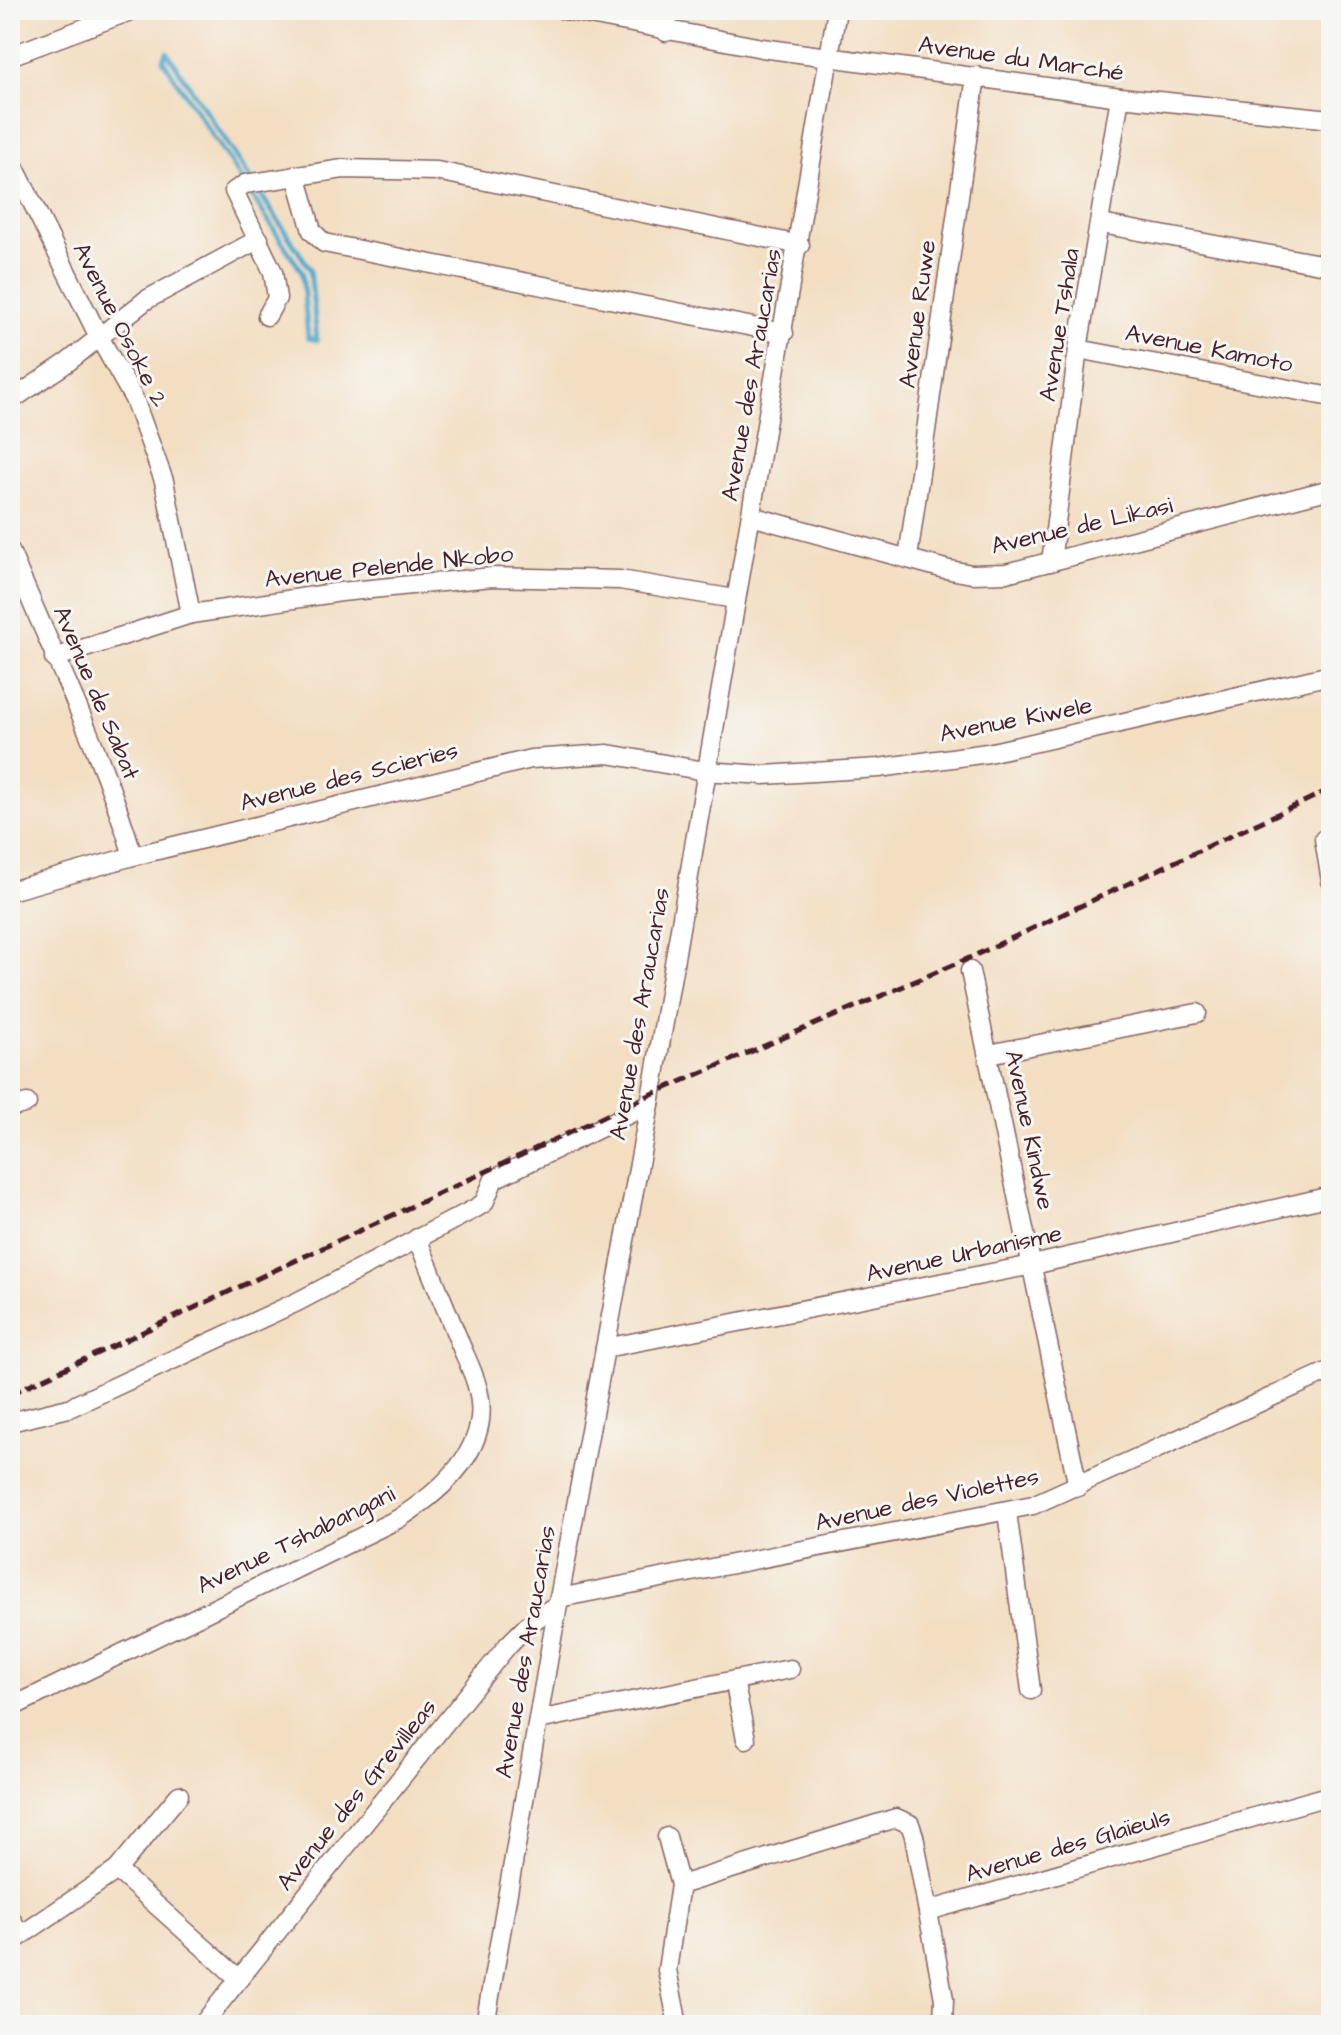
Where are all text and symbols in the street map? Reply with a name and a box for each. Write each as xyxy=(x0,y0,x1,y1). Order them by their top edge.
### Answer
street label: Avenue du Marché xyxy=(916,28,1126,90)
street label: Avenue Osoke 2 xyxy=(64,237,176,413)
street label: Avenue Ruwe xyxy=(891,238,945,390)
street label: Avenue des Araucarias xyxy=(713,246,791,504)
street label: Avenue Tshala xyxy=(1031,246,1089,404)
street label: Avenue Kamoto xyxy=(1122,316,1296,382)
street label: Avenue de Likasi xyxy=(988,489,1176,563)
street label: Avenue Pelende Nkobo xyxy=(263,537,515,597)
street label: Avenue de Sabat xyxy=(44,601,148,785)
street label: Avenue Kiwele xyxy=(937,689,1095,751)
street label: Avenue des Scieries xyxy=(236,733,462,821)
street label: Avenue des Araucarias xyxy=(601,885,679,1143)
street label: Avenue Kindwe xyxy=(995,1047,1063,1213)
street label: Avenue Urbanisme xyxy=(863,1217,1065,1291)
street label: Avenue des Violettes xyxy=(812,1460,1042,1540)
street label: Avenue Tshabangani xyxy=(191,1477,402,1604)
street label: Avenue des Araucarias xyxy=(487,1523,565,1781)
street label: Avenue des Grevilleas xyxy=(269,1692,445,1898)
street label: Avenue des Glaïeuls xyxy=(962,1800,1174,1892)

